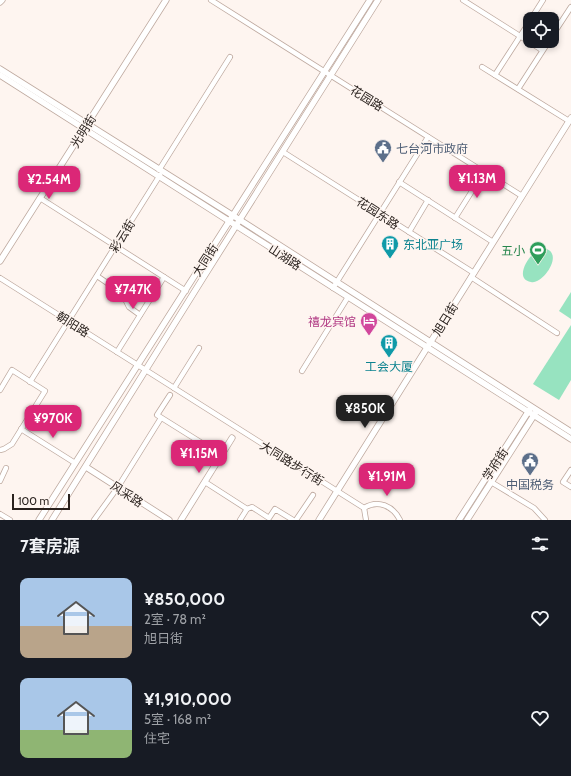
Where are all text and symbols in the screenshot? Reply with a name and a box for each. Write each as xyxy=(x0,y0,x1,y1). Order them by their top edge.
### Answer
map controls xyxy=(523,12,559,48)
button: locate xyxy=(523,12,559,48)
street label: 花园路 xyxy=(348,82,386,114)
street label: 光明街 xyxy=(67,112,99,150)
public building icon: 七台河市政府 xyxy=(373,138,393,163)
place label: 七台河市政府 xyxy=(396,141,468,156)
pin: ¥1.13M xyxy=(444,165,510,199)
pin: ¥2.54M xyxy=(16,166,82,200)
text: ¥1.13M xyxy=(458,170,496,186)
text: ¥2.54M xyxy=(27,171,71,187)
street label: 花园东路 xyxy=(354,194,402,232)
street label: 彩云街 xyxy=(106,217,138,255)
building icon: 东北亚广场 xyxy=(380,234,400,259)
place label: 东北亚广场 xyxy=(403,237,463,252)
sports icon: 五小 xyxy=(528,240,548,265)
street label: 大同街 xyxy=(189,241,221,279)
street label: 山湖路 xyxy=(266,241,304,273)
place label: 五小 xyxy=(501,243,525,258)
pin: ¥747K xyxy=(105,276,161,310)
text: ¥747K xyxy=(115,281,151,297)
street label: 旭日街 xyxy=(429,300,461,338)
street label: 朝阳路 xyxy=(54,308,92,340)
hotel icon: 禧龙宾馆 xyxy=(359,311,379,336)
place label: 禧龙宾馆 xyxy=(308,314,356,329)
building icon: 工会大厦 xyxy=(379,333,399,358)
place label: 工会大厦 xyxy=(365,359,413,374)
pin: ¥850K xyxy=(337,395,393,429)
text: ¥850K xyxy=(345,400,385,416)
pin: ¥970K xyxy=(25,405,81,439)
text: ¥970K xyxy=(33,410,73,426)
street label: 大同路步行街 xyxy=(257,438,327,488)
pin: ¥1.15M xyxy=(166,440,232,474)
text: ¥1.15M xyxy=(180,445,218,461)
street label: 学府街 xyxy=(479,445,511,483)
public building icon: 中国税务 xyxy=(520,451,540,476)
pin: ¥1.91M xyxy=(354,463,420,497)
text: ¥1.91M xyxy=(368,468,406,484)
place label: 中国税务 xyxy=(506,477,554,492)
street label: 风采路 xyxy=(108,478,146,510)
scale bar xyxy=(12,492,70,511)
text: 100 m xyxy=(18,494,49,508)
icon: filters xyxy=(529,533,551,555)
text: 7套房源 xyxy=(20,536,80,556)
text: ¥850,000 xyxy=(144,589,225,609)
icon: home xyxy=(52,594,100,642)
icon: heart xyxy=(529,607,551,629)
text: 2室 · 78 m² xyxy=(144,611,206,627)
text: 旭日街 xyxy=(144,630,183,646)
text: ¥1,910,000 xyxy=(144,689,232,709)
icon: home xyxy=(52,694,100,742)
icon: heart xyxy=(529,707,551,729)
text: 5室 · 168 m² xyxy=(144,711,211,727)
text: 住宅 xyxy=(144,730,170,746)

